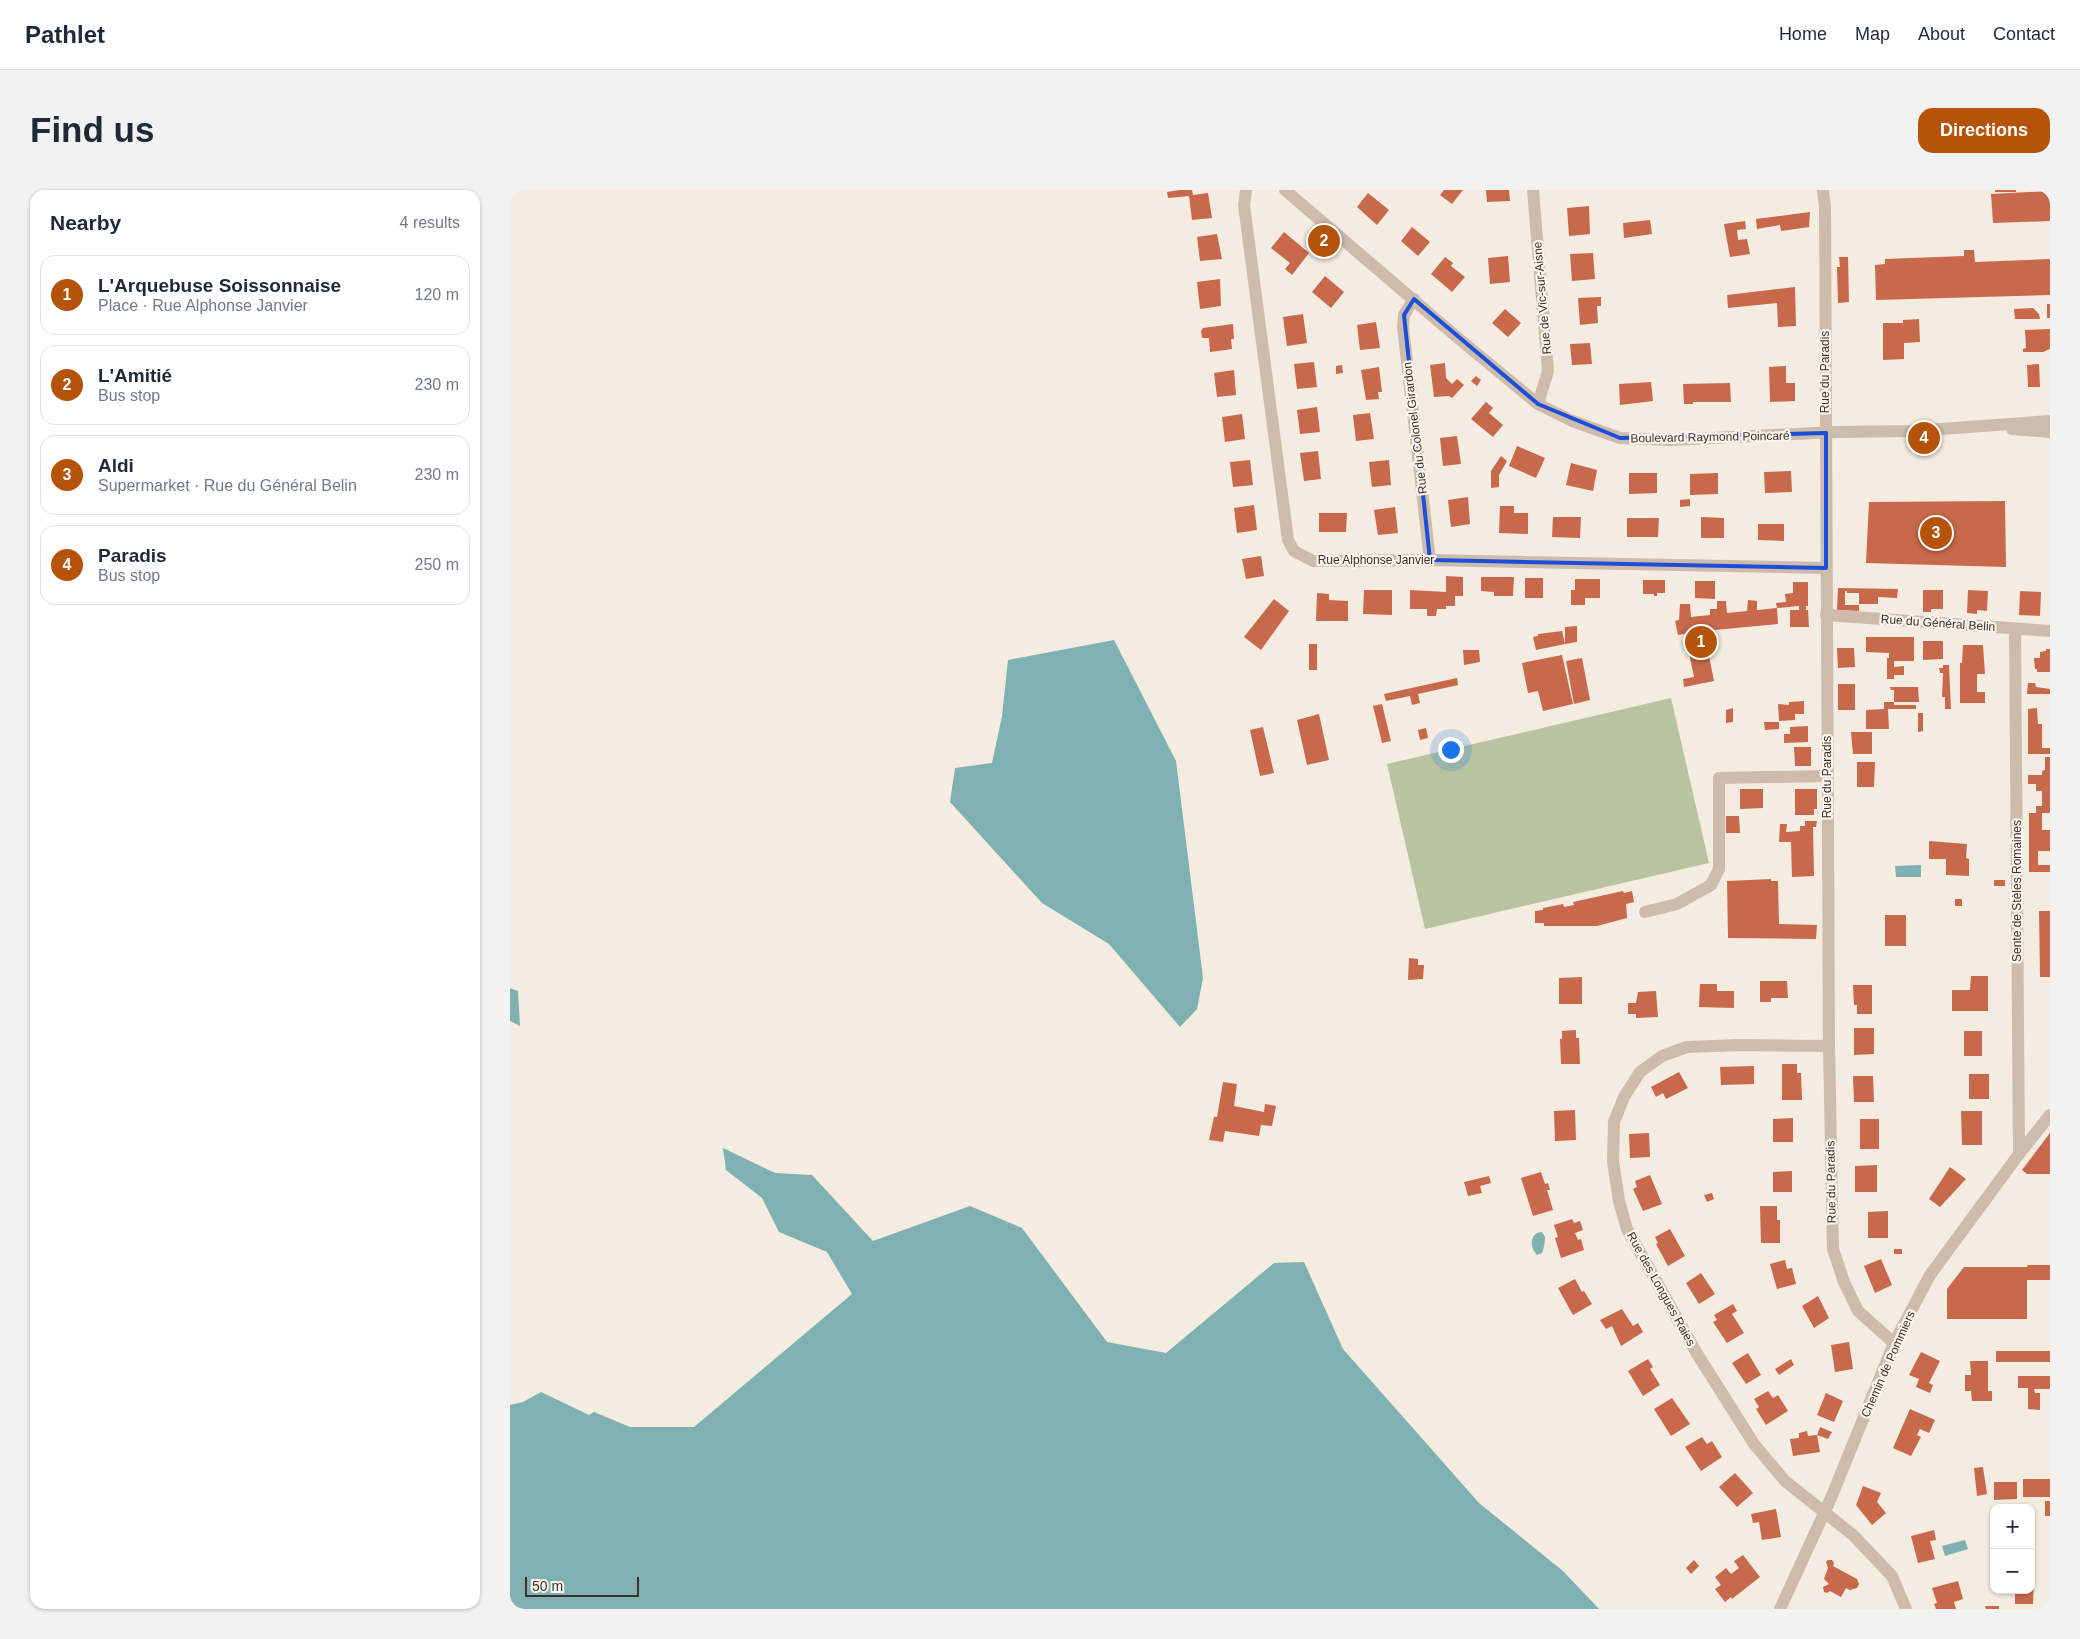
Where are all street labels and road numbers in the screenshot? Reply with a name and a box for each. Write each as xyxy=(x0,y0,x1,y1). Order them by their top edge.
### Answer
street label: Rue de Vic-sur-Aisne xyxy=(1530,241,1554,355)
street label: Rue du Paradis xyxy=(1818,331,1832,413)
street label: Rue du Colonel Girardon xyxy=(1400,361,1430,495)
street label: Boulevard Raymond Poincaré xyxy=(1630,429,1790,445)
street label: Rue Alphonse Janvier xyxy=(1318,553,1434,567)
street label: Rue du Général Belin xyxy=(1880,612,1996,634)
street label: Rue du Paradis xyxy=(1820,736,1834,818)
street label: Sente de Stèles Romaines xyxy=(2010,820,2024,962)
street label: Rue du Paradis xyxy=(1823,1141,1839,1223)
street label: Rue des Longues Raies xyxy=(1624,1230,1698,1348)
street label: Chemin de Pommiers xyxy=(1858,1308,1918,1420)

